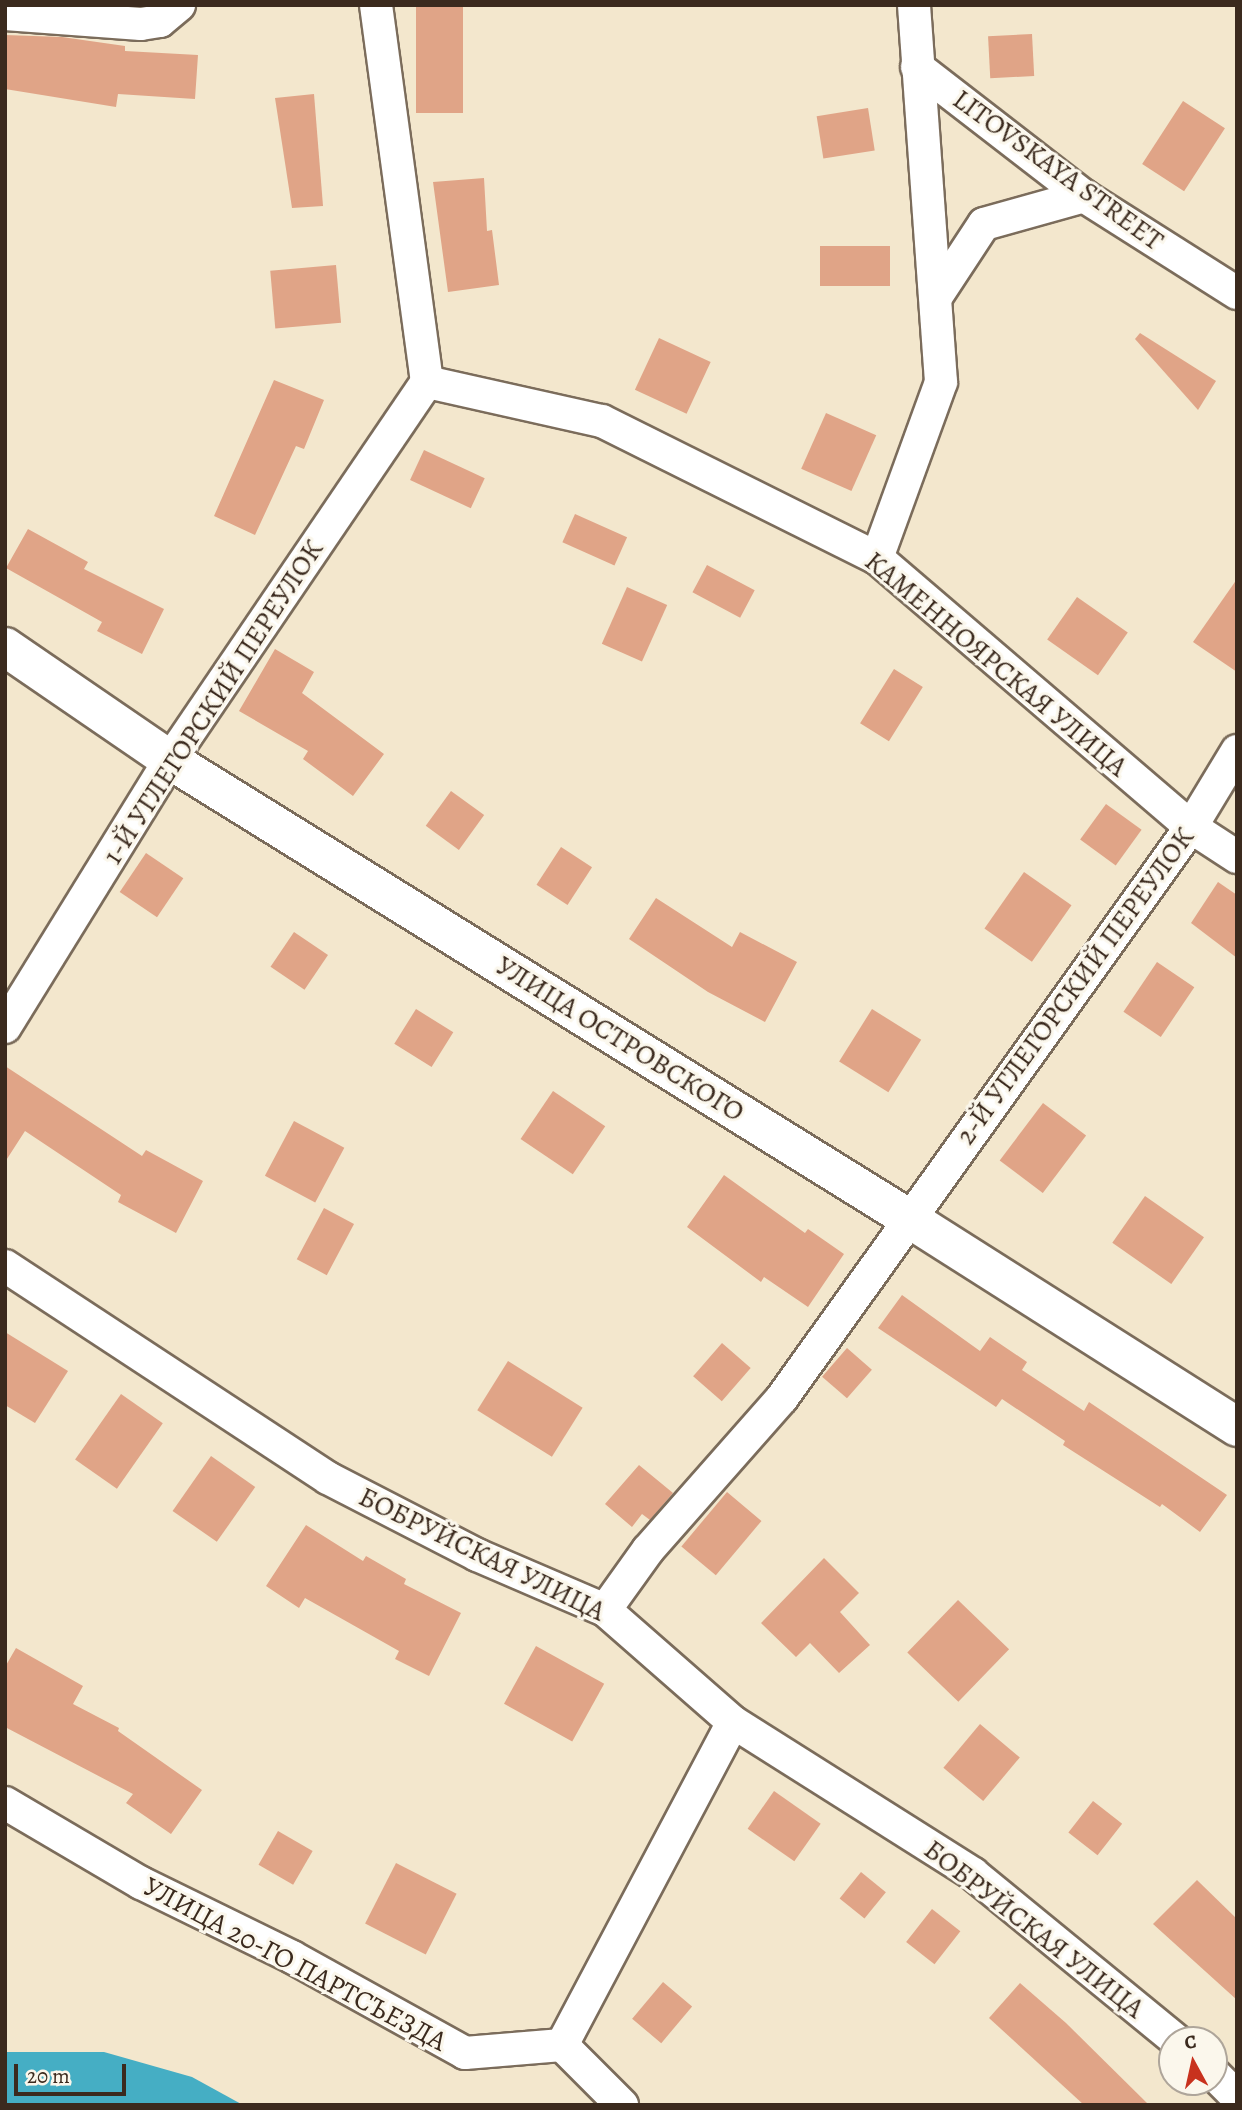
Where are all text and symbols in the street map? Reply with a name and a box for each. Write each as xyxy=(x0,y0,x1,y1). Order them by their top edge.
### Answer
street label: LITOVSKAYA STREET xyxy=(946,82,1170,258)
street label: 1-Й УГЛЕГОРСКИЙ ПЕРЕУЛОК xyxy=(96,534,330,870)
street label: КАМЕННОЯРСКАЯ УЛИЦА xyxy=(858,544,1134,784)
street label: 2-Й УГЛЕГОРСКИЙ ПЕРЕУЛОК xyxy=(949,821,1201,1151)
street label: УЛИЦА ОСТРОВСКОГО xyxy=(490,949,750,1129)
street label: БОБРУЙСКАЯ УЛИЦА xyxy=(353,1480,611,1628)
street label: БОБРУЙСКАЯ УЛИЦА xyxy=(917,1833,1151,2025)
street label: УЛИЦА 20-ГО ПАРТСЪЕЗДА xyxy=(138,1870,452,2058)
north arrow xyxy=(1158,2026,1228,2096)
text: С xyxy=(1183,2028,1198,2056)
scale bar xyxy=(18,2050,130,2094)
text: 20 m xyxy=(27,2062,70,2090)

